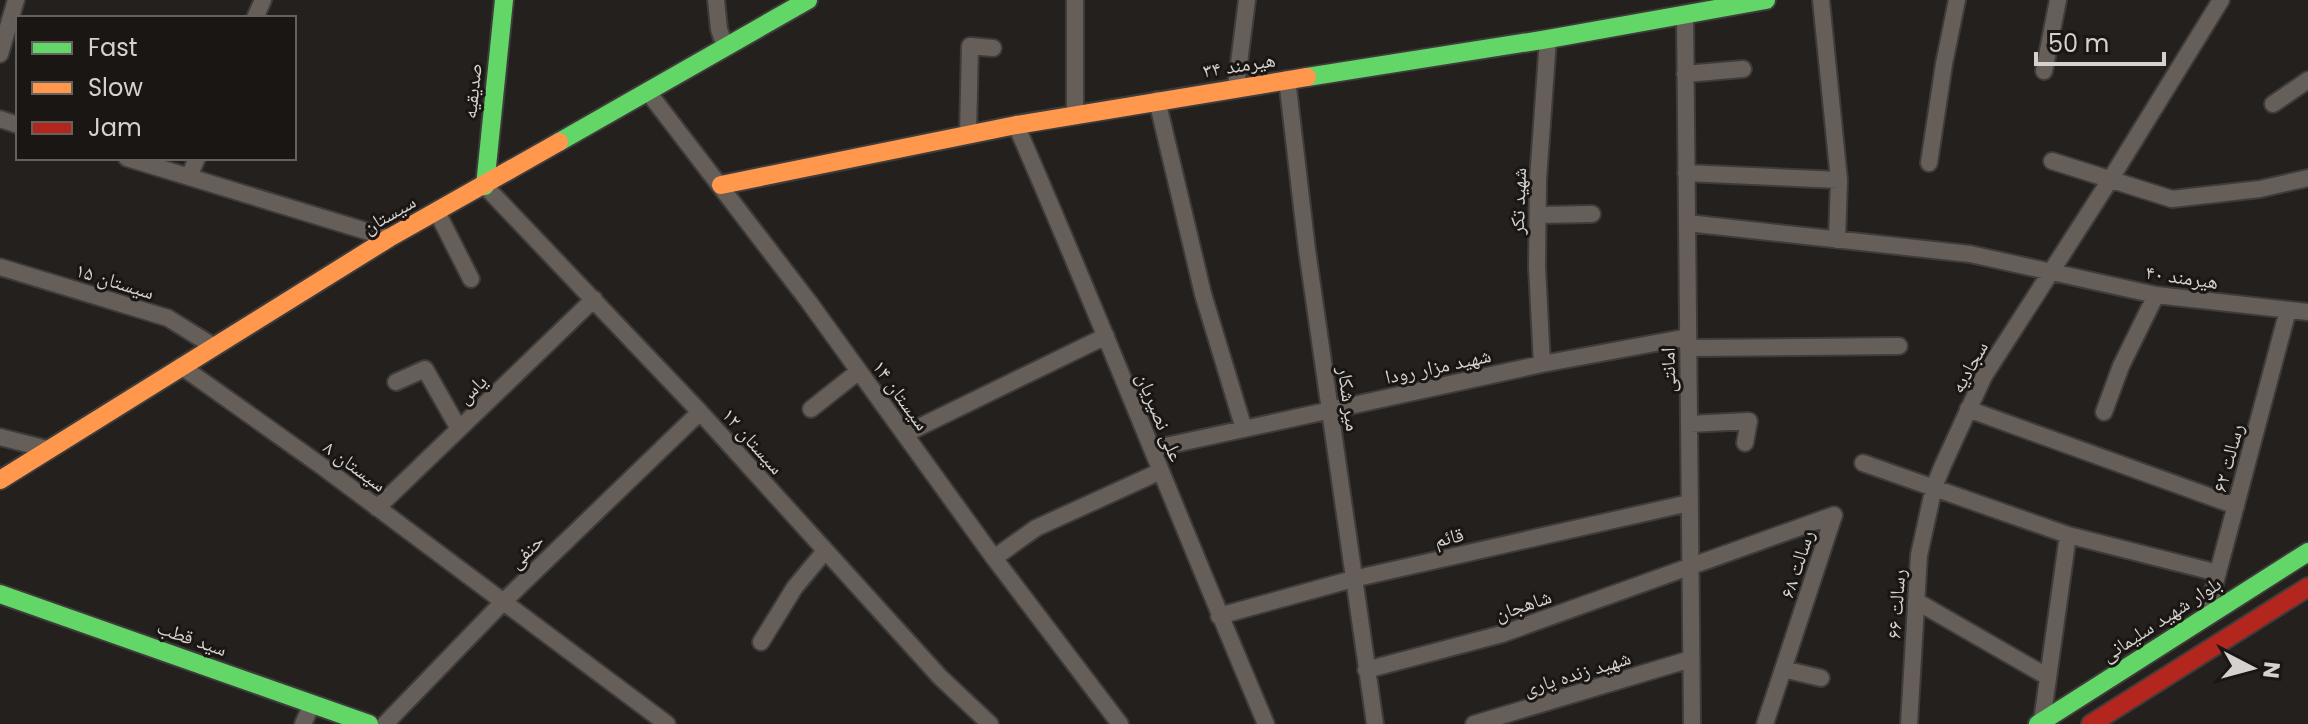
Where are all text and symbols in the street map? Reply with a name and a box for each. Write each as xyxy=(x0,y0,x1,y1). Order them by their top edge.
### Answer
legend xyxy=(16,16,296,160)
scale bar xyxy=(2036,16,2164,66)
text: 50 m xyxy=(2048,27,2109,60)
text: Fast xyxy=(88,31,138,64)
street label: هیرمند ۳۴ xyxy=(1201,45,1277,85)
street label: صدیقیه xyxy=(455,62,489,120)
text: Slow xyxy=(88,71,143,104)
text: Jam xyxy=(88,111,142,144)
street label: شهید تکر xyxy=(1503,167,1533,236)
street label: سیستان xyxy=(357,187,421,241)
street label: سیستان ۱۵ xyxy=(72,256,158,306)
street label: هیرمند ۴۰ xyxy=(2144,258,2220,296)
street label: سجادیه xyxy=(1943,336,1995,398)
street label: شهید مزار رودا xyxy=(1382,341,1494,391)
street label: امانتی xyxy=(1654,347,1682,393)
street label: سیستان ۱۴ xyxy=(866,354,936,436)
street label: میر شکار xyxy=(1330,364,1367,433)
street label: یاس xyxy=(451,368,493,410)
street label: علی نصیریان xyxy=(1129,368,1191,466)
street label: سیستان ۱۲ xyxy=(716,402,790,480)
street label: رسالت ۶۲ xyxy=(2205,421,2251,495)
street label: سیستان ۸ xyxy=(318,434,392,498)
street label: قائم xyxy=(1431,520,1467,554)
street label: رسالت ۶۸ xyxy=(1773,526,1821,602)
street label: حنفی xyxy=(502,527,550,575)
street label: رسالت ۶۶ xyxy=(1880,568,1912,640)
street label: بلوار شهید سلیمانی xyxy=(2095,570,2227,668)
street label: شاهجان xyxy=(1491,582,1555,628)
street label: سید قطب xyxy=(153,613,231,663)
north arrow xyxy=(2212,628,2292,708)
street label: شهید زنده یاری xyxy=(1520,643,1634,703)
text: N xyxy=(2255,660,2288,680)

